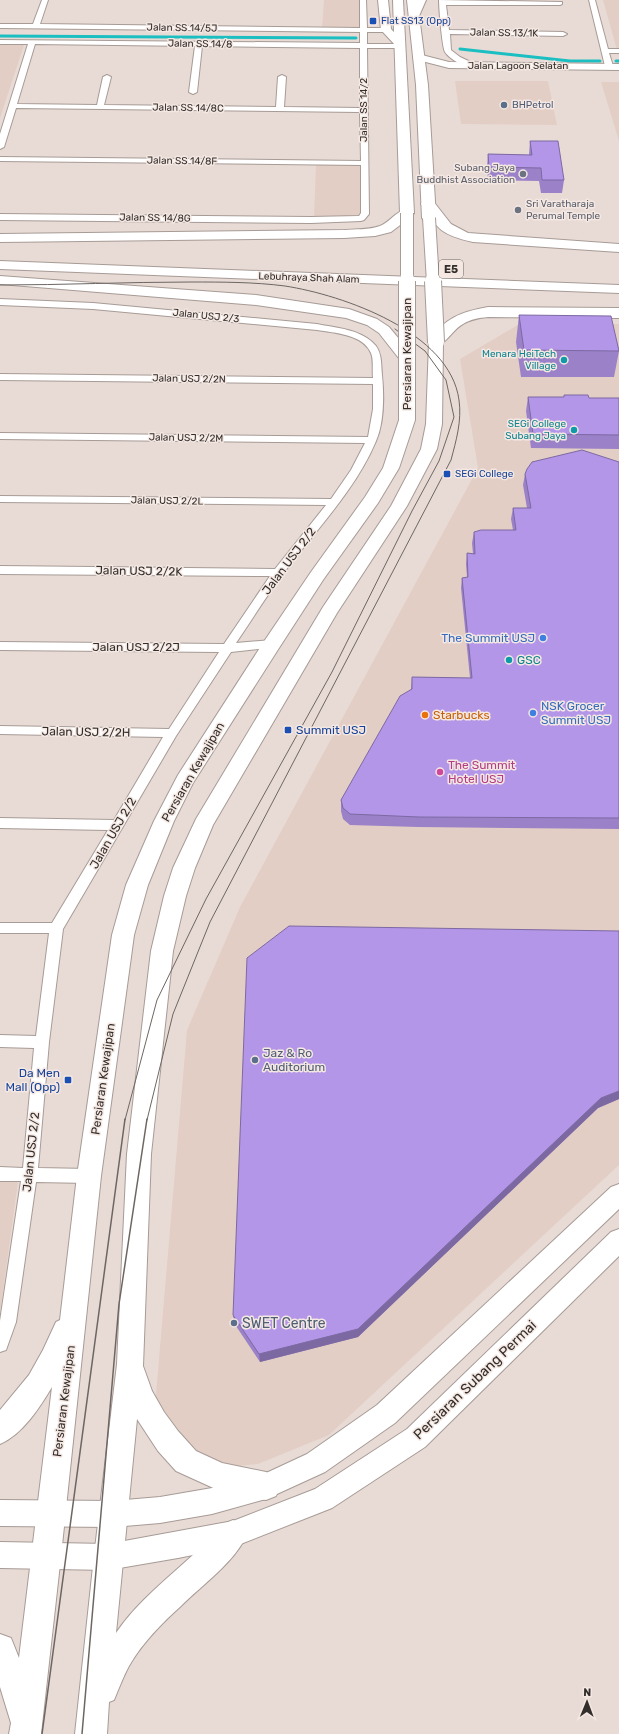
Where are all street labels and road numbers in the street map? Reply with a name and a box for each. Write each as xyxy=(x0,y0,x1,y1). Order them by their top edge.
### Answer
street label: Jalan SS 14/5J xyxy=(147,21,217,35)
street label: Jalan SS 13/1K xyxy=(470,26,538,40)
street label: Jalan SS 14/8 xyxy=(168,37,232,51)
street label: Jalan Lagoon Selatan xyxy=(468,60,568,72)
street label: Jalan SS 14/2 xyxy=(358,78,370,142)
street label: Jalan SS 14/8C xyxy=(152,101,224,115)
street label: Jalan SS 14/8F xyxy=(147,154,217,168)
street label: Jalan SS 14/8G xyxy=(119,211,191,225)
road number: E5 xyxy=(439,260,463,278)
street label: Lebuhraya Shah Alam xyxy=(258,270,360,286)
street label: Persiaran Kewajipan xyxy=(400,298,414,410)
street label: Jalan USJ 2/3 xyxy=(172,307,240,325)
street label: Jalan USJ 2/2N xyxy=(152,372,226,386)
street label: Jalan USJ 2/2M xyxy=(149,431,223,445)
street label: Jalan USJ 2/2L xyxy=(131,494,204,508)
street label: Jalan USJ 2/2 xyxy=(259,525,319,597)
street label: Jalan USJ 2/2K xyxy=(95,563,184,579)
street label: Jalan USJ 2/2J xyxy=(92,640,180,654)
street label: Persiaran Kewajipan xyxy=(159,720,227,824)
street label: Jalan USJ 2/2H xyxy=(42,724,130,740)
street label: Jalan USJ 2/2 xyxy=(87,795,139,871)
street label: Persiaran Kewajipan xyxy=(88,1022,118,1136)
street label: Jalan USJ 2/2 xyxy=(20,1111,42,1193)
street label: Persiaran Subang Permai xyxy=(410,1317,540,1443)
street label: Persiaran Kewajipan xyxy=(50,1344,78,1458)

